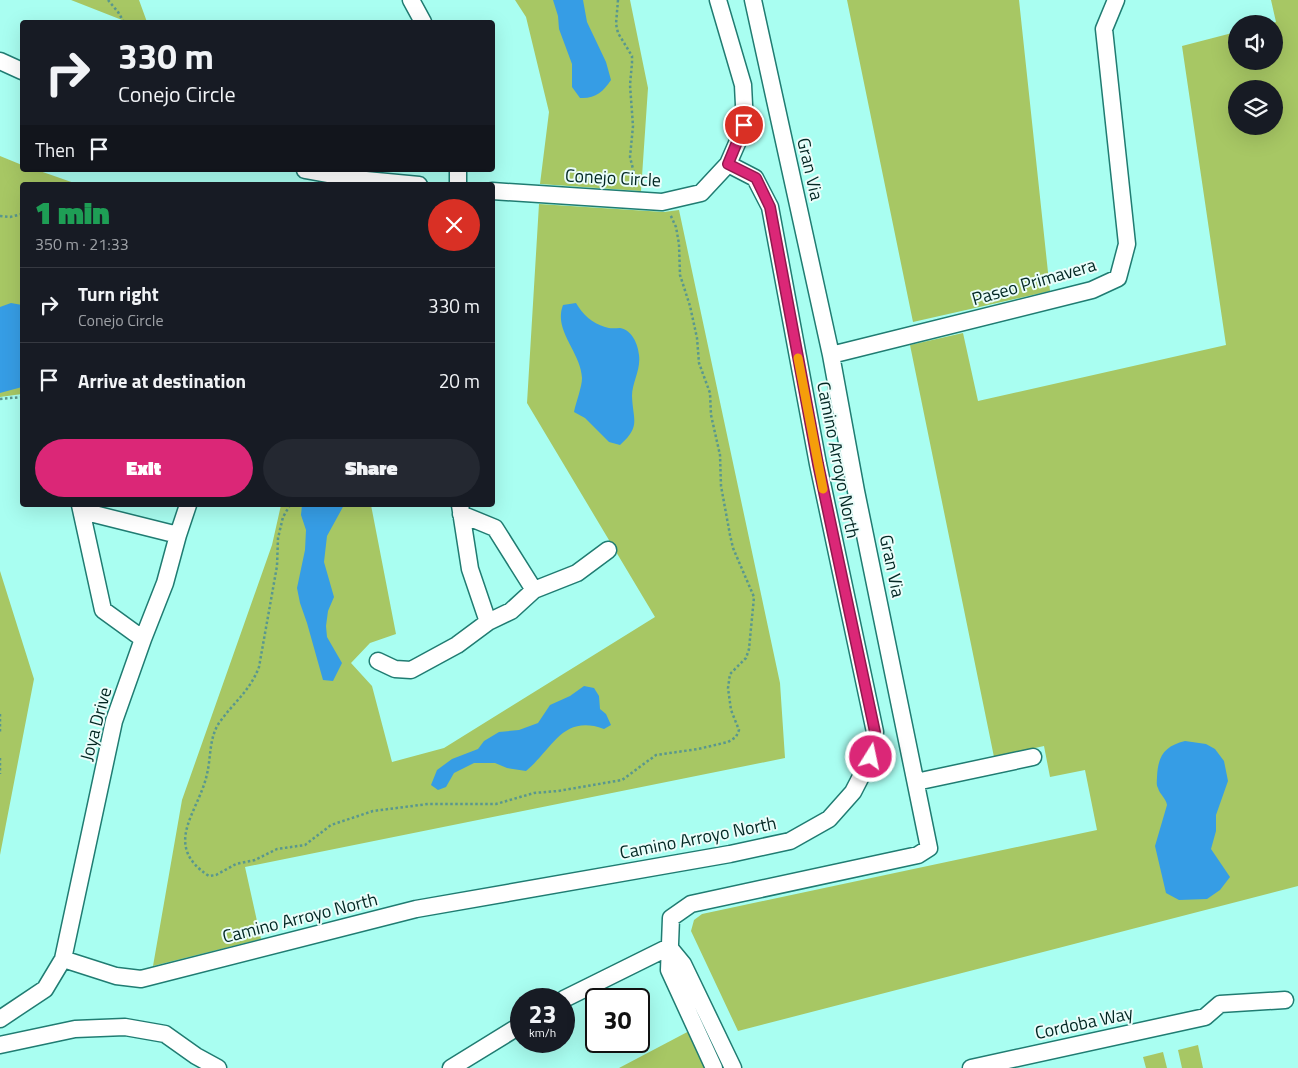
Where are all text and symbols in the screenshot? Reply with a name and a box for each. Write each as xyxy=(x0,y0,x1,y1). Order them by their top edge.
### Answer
map controls xyxy=(1228,15,1283,135)
button: sound xyxy=(1228,15,1283,70)
text: 330 m xyxy=(118,29,214,83)
icon: right xyxy=(35,40,100,105)
text: Conejo Circle xyxy=(118,77,236,111)
button: layers xyxy=(1228,80,1283,135)
pin xyxy=(723,104,765,146)
icon: arrive xyxy=(730,111,758,139)
text: Then xyxy=(35,135,75,164)
icon: arrive xyxy=(85,135,113,163)
street label: Gran Via xyxy=(790,135,831,203)
street label: Conejo Circle xyxy=(564,162,662,193)
text: 1 min xyxy=(35,190,110,236)
button: close xyxy=(428,199,480,251)
text: 350 m · 21:33 xyxy=(35,232,129,256)
street label: Paseo Primavera xyxy=(969,251,1099,312)
text: Turn right xyxy=(78,279,159,308)
icon: right xyxy=(35,291,63,319)
text: 330 m xyxy=(428,291,480,320)
text: Conejo Circle xyxy=(78,308,163,332)
icon: arrive xyxy=(35,366,63,394)
text: Arrive at destination xyxy=(78,366,246,395)
text: 20 m xyxy=(439,366,480,395)
street label: Camino Arroyo North xyxy=(810,379,867,541)
button: Exit xyxy=(35,439,253,497)
button: Share xyxy=(263,439,480,497)
street label: Gran Via xyxy=(873,532,912,600)
street label: Joya Drive xyxy=(73,684,118,764)
position arrow xyxy=(844,730,896,782)
street label: Camino Arroyo North xyxy=(617,809,779,866)
street label: Camino Arroyo North xyxy=(219,885,380,950)
speed limit sign: 30 xyxy=(585,988,650,1053)
text: 23 xyxy=(528,995,557,1033)
street label: Cordoba Way xyxy=(1032,999,1136,1046)
text: km/h xyxy=(529,1023,556,1042)

